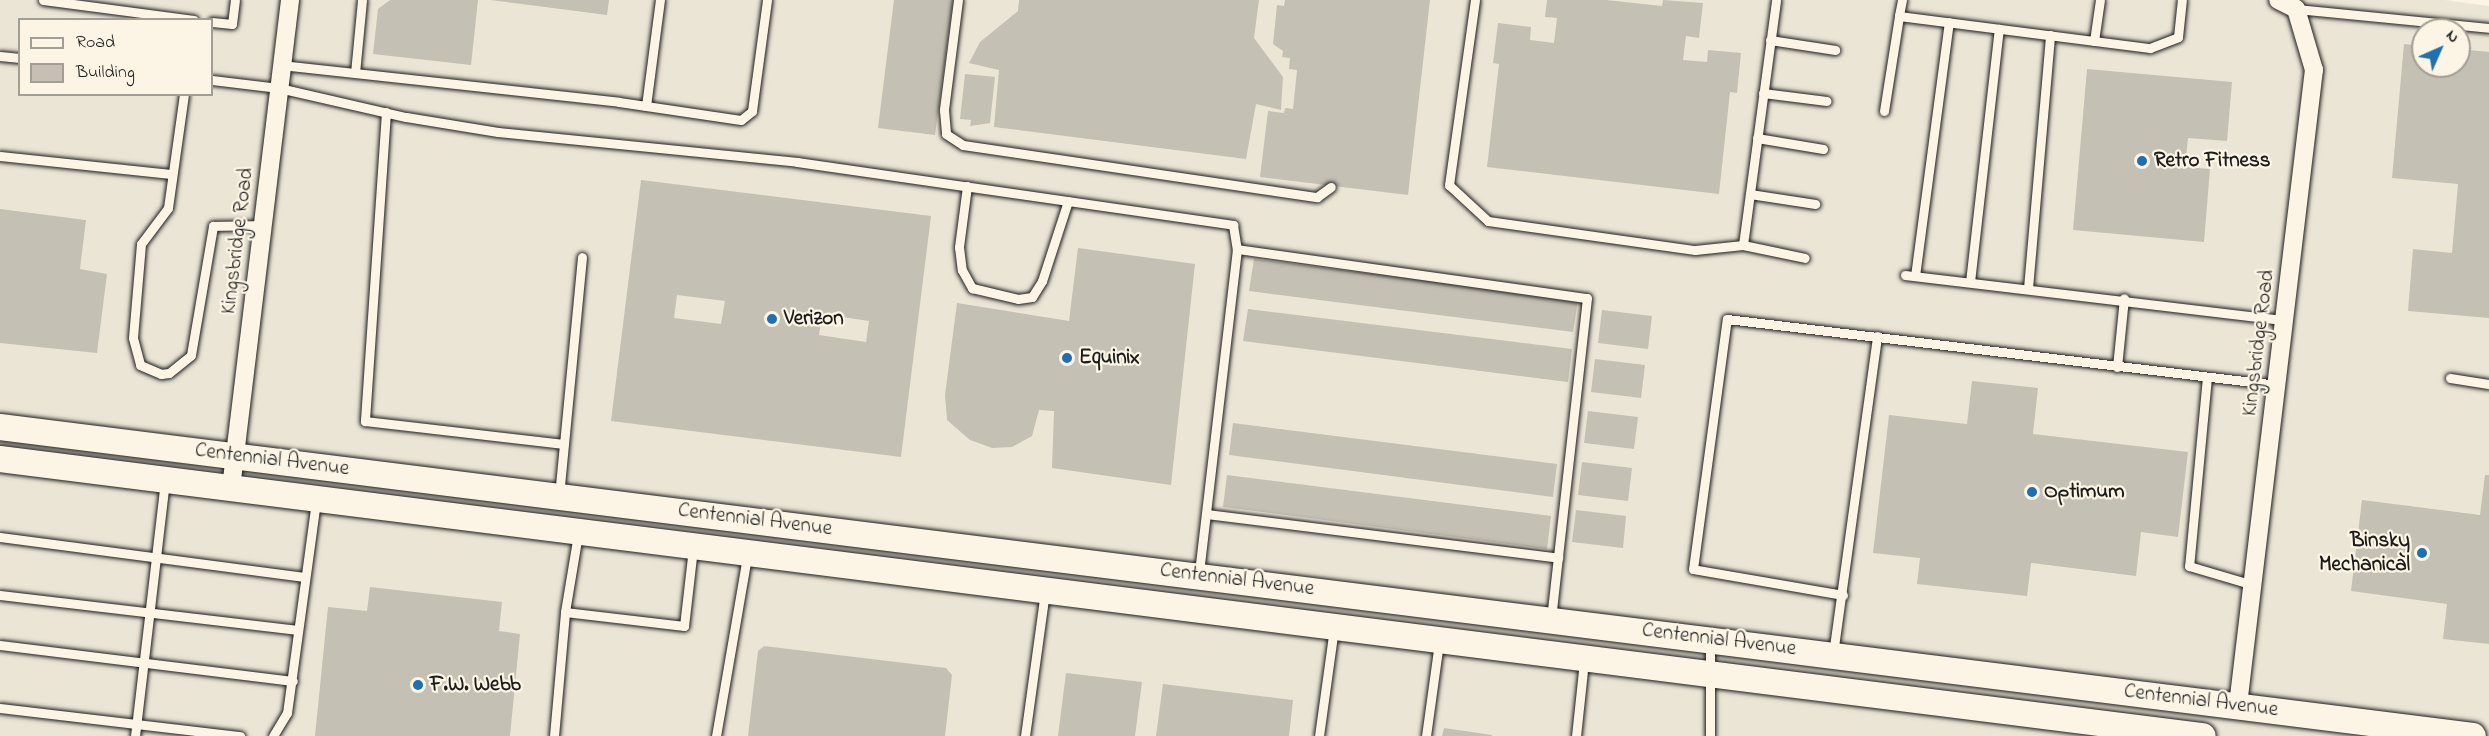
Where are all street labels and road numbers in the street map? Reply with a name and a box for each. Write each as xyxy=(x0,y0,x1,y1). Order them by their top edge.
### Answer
street label: Kingsbridge Road xyxy=(217,166,259,316)
street label: Kingsbridge Road xyxy=(2238,268,2280,418)
street label: Centennial Avenue xyxy=(193,438,351,482)
street label: Centennial Avenue xyxy=(676,498,834,542)
street label: Centennial Avenue xyxy=(1158,558,1316,602)
street label: Centennial Avenue xyxy=(1640,618,1798,662)
street label: Centennial Avenue xyxy=(2122,679,2280,723)

